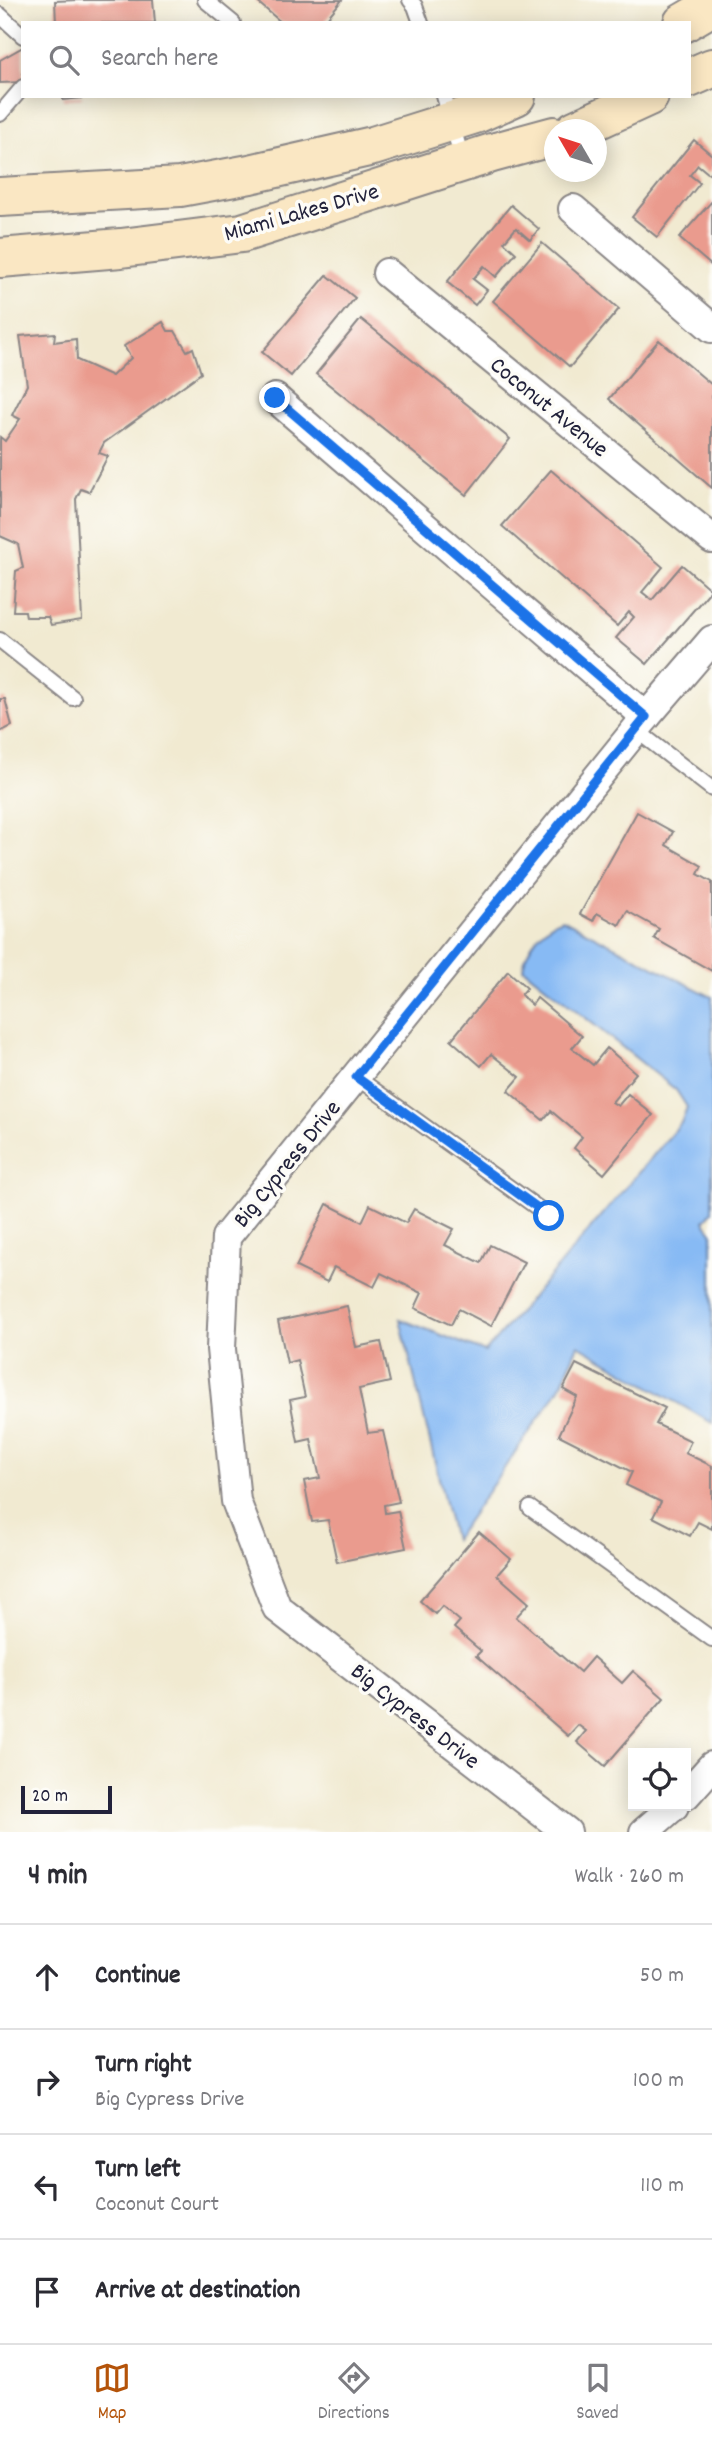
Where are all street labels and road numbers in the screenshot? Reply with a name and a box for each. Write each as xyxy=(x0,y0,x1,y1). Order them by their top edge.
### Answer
street label: Miami Lakes Drive xyxy=(221,176,383,252)
street label: Coconut Avenue xyxy=(481,350,615,467)
street label: Big Cypress Drive xyxy=(226,1094,351,1236)
street label: Big Cypress Drive xyxy=(342,1656,486,1779)

